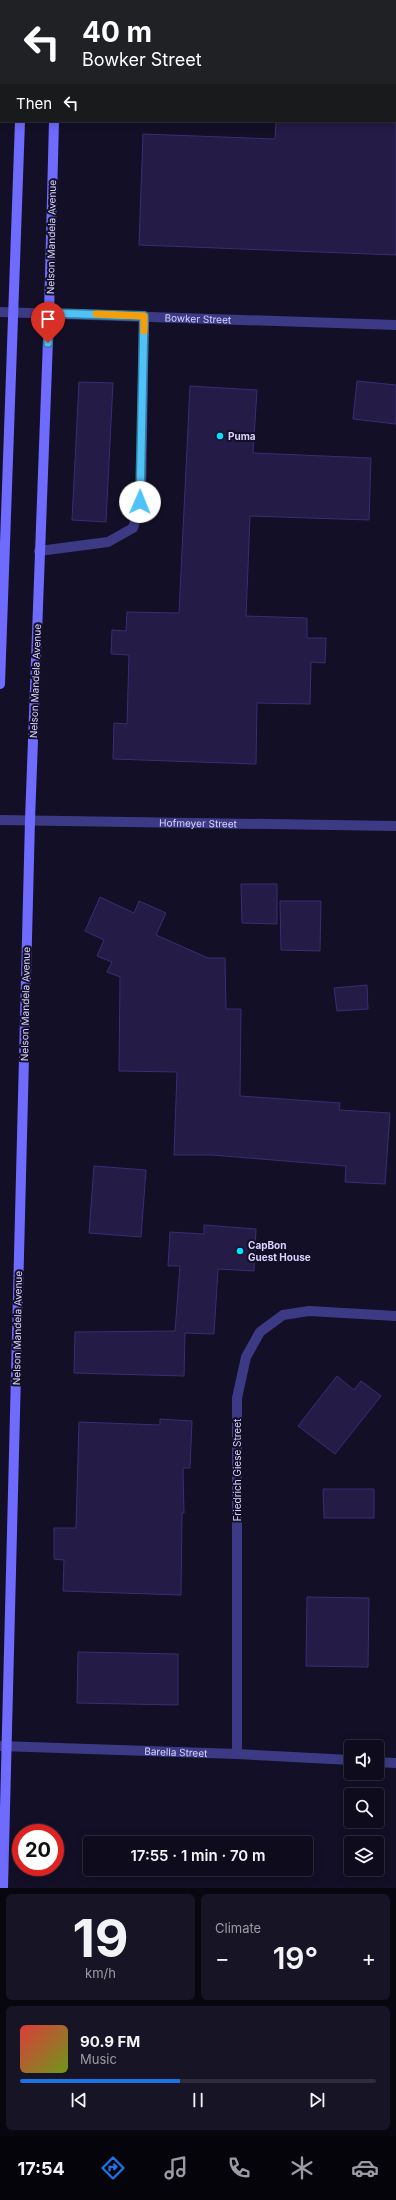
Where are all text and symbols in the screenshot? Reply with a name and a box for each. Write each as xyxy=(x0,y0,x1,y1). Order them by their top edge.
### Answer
text: 40 m xyxy=(82,15,152,49)
icon: left xyxy=(16,16,68,68)
text: Bowker Street xyxy=(82,49,202,70)
icon: left xyxy=(60,92,82,114)
text: Then xyxy=(16,94,52,113)
street label: Nelson Mandela Avenue xyxy=(44,180,58,294)
pin xyxy=(31,302,65,343)
icon: arrive xyxy=(37,308,59,330)
street label: Bowker Street xyxy=(164,311,232,326)
place label: Puma xyxy=(228,430,256,442)
marker: Puma xyxy=(215,431,225,441)
position arrow xyxy=(119,481,161,523)
street label: Nelson Mandela Avenue xyxy=(27,624,43,738)
street label: Hofmeyer Street xyxy=(159,816,238,830)
street label: Nelson Mandela Avenue xyxy=(18,947,32,1061)
place label: CapBon Guest House xyxy=(248,1239,311,1263)
marker: CapBon Guest House xyxy=(235,1246,245,1256)
street label: Nelson Mandela Avenue xyxy=(10,1271,24,1385)
street label: Friedrich Giese Street xyxy=(231,1418,243,1521)
map controls xyxy=(344,1740,384,1876)
button: sound xyxy=(344,1740,384,1780)
street label: Barella Street xyxy=(144,1745,208,1759)
button: search xyxy=(344,1788,384,1828)
speed limit sign: 20 xyxy=(12,1824,64,1876)
button: layers xyxy=(344,1836,384,1876)
text: 17:55 · 1 min · 70 m xyxy=(130,1846,266,1865)
text: 19 xyxy=(72,1907,129,1970)
text: Climate xyxy=(215,1920,261,1936)
text: 19° xyxy=(273,1940,318,1976)
text: − xyxy=(215,1945,230,1971)
text: + xyxy=(361,1945,376,1971)
text: km/h xyxy=(85,1965,116,1981)
text: 90.9 FM xyxy=(80,2032,140,2051)
text: Music xyxy=(80,2051,117,2067)
icon: previous xyxy=(68,2089,90,2111)
icon: pause xyxy=(187,2089,209,2111)
icon: next xyxy=(306,2089,328,2111)
icon: directions xyxy=(99,2154,127,2182)
icon: music xyxy=(162,2154,190,2182)
icon: phone xyxy=(225,2154,253,2182)
icon: climate xyxy=(288,2154,316,2182)
icon: car xyxy=(351,2154,379,2182)
text: 17:54 xyxy=(17,2158,65,2179)

